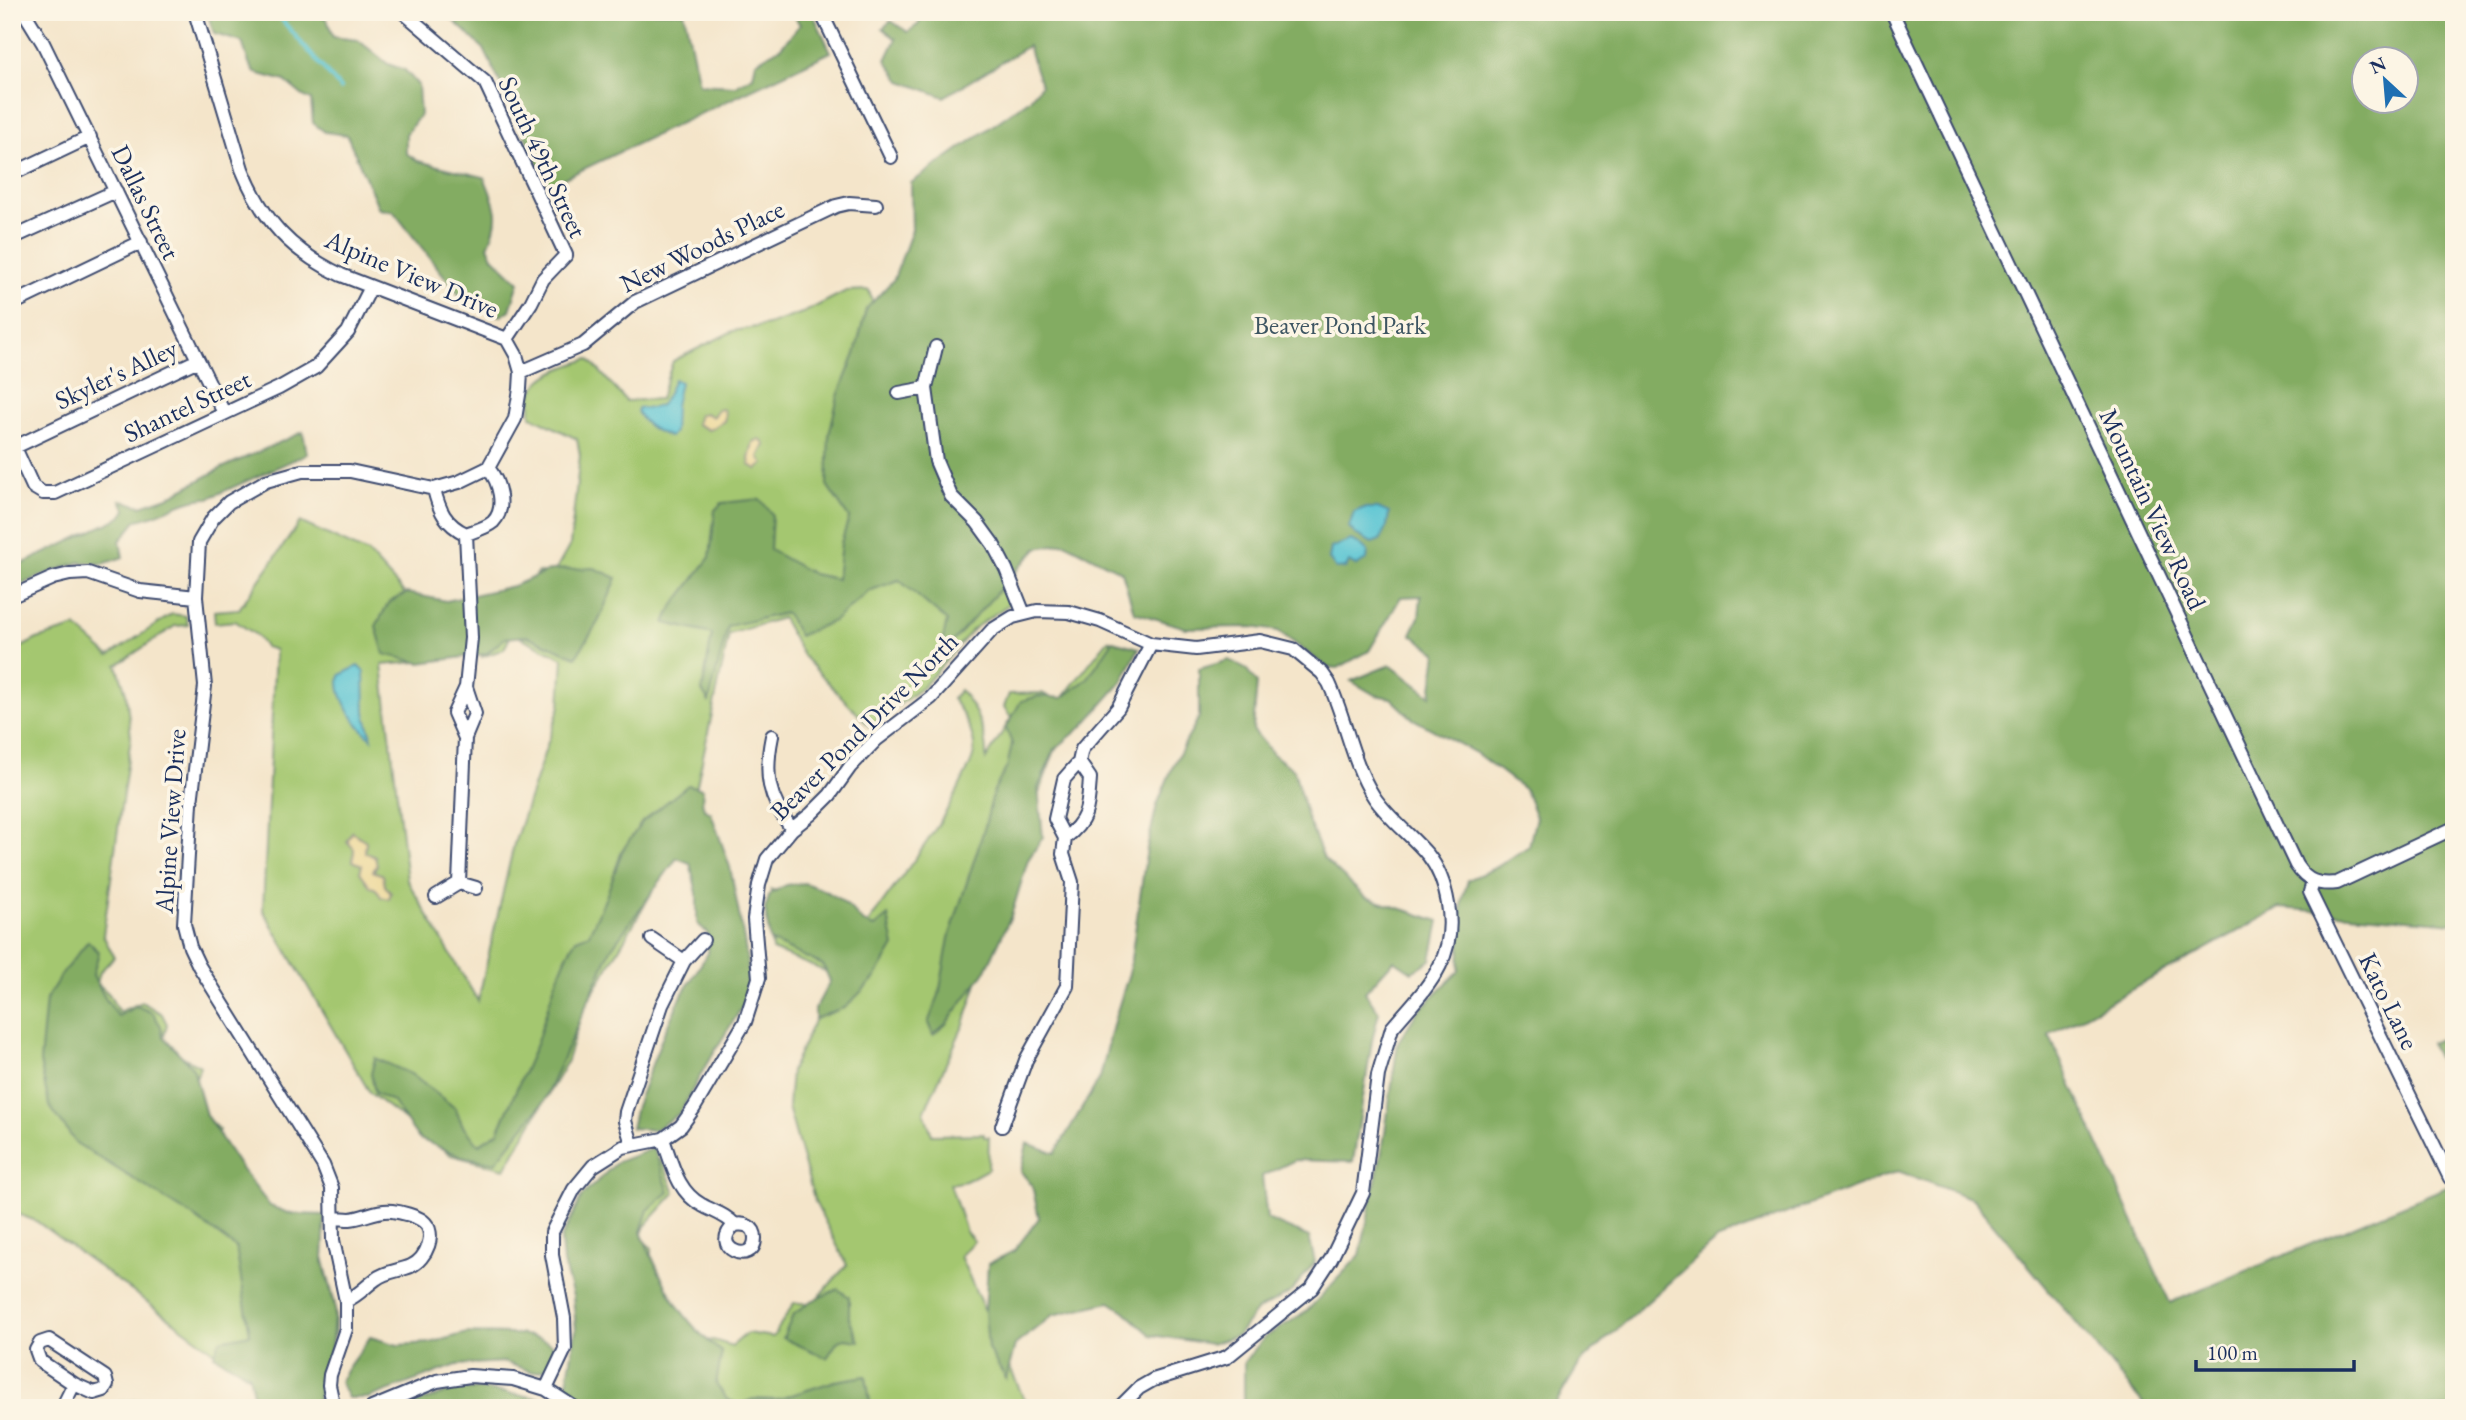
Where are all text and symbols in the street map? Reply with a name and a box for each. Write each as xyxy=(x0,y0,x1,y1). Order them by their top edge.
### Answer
north arrow xyxy=(2350,46,2420,116)
text: N xyxy=(2365,50,2391,80)
street label: South 49th Street xyxy=(491,71,595,243)
street label: Dallas Street xyxy=(104,139,188,265)
street label: New Woods Place xyxy=(614,192,790,300)
street label: Alpine View Drive xyxy=(319,222,504,326)
park label: Beaver Pond Park xyxy=(1254,308,1427,342)
street label: Skyler's Alley xyxy=(49,331,183,417)
street label: Shantel Street xyxy=(118,362,256,450)
street label: Mountain View Road xyxy=(2092,403,2215,616)
street label: Beaver Pond Drive North xyxy=(763,625,965,827)
street label: Alpine View Drive xyxy=(147,727,193,916)
street label: Kato Lane xyxy=(2351,947,2427,1055)
scale bar xyxy=(2196,1329,2354,1373)
text: 100 m xyxy=(2207,1339,2258,1366)

